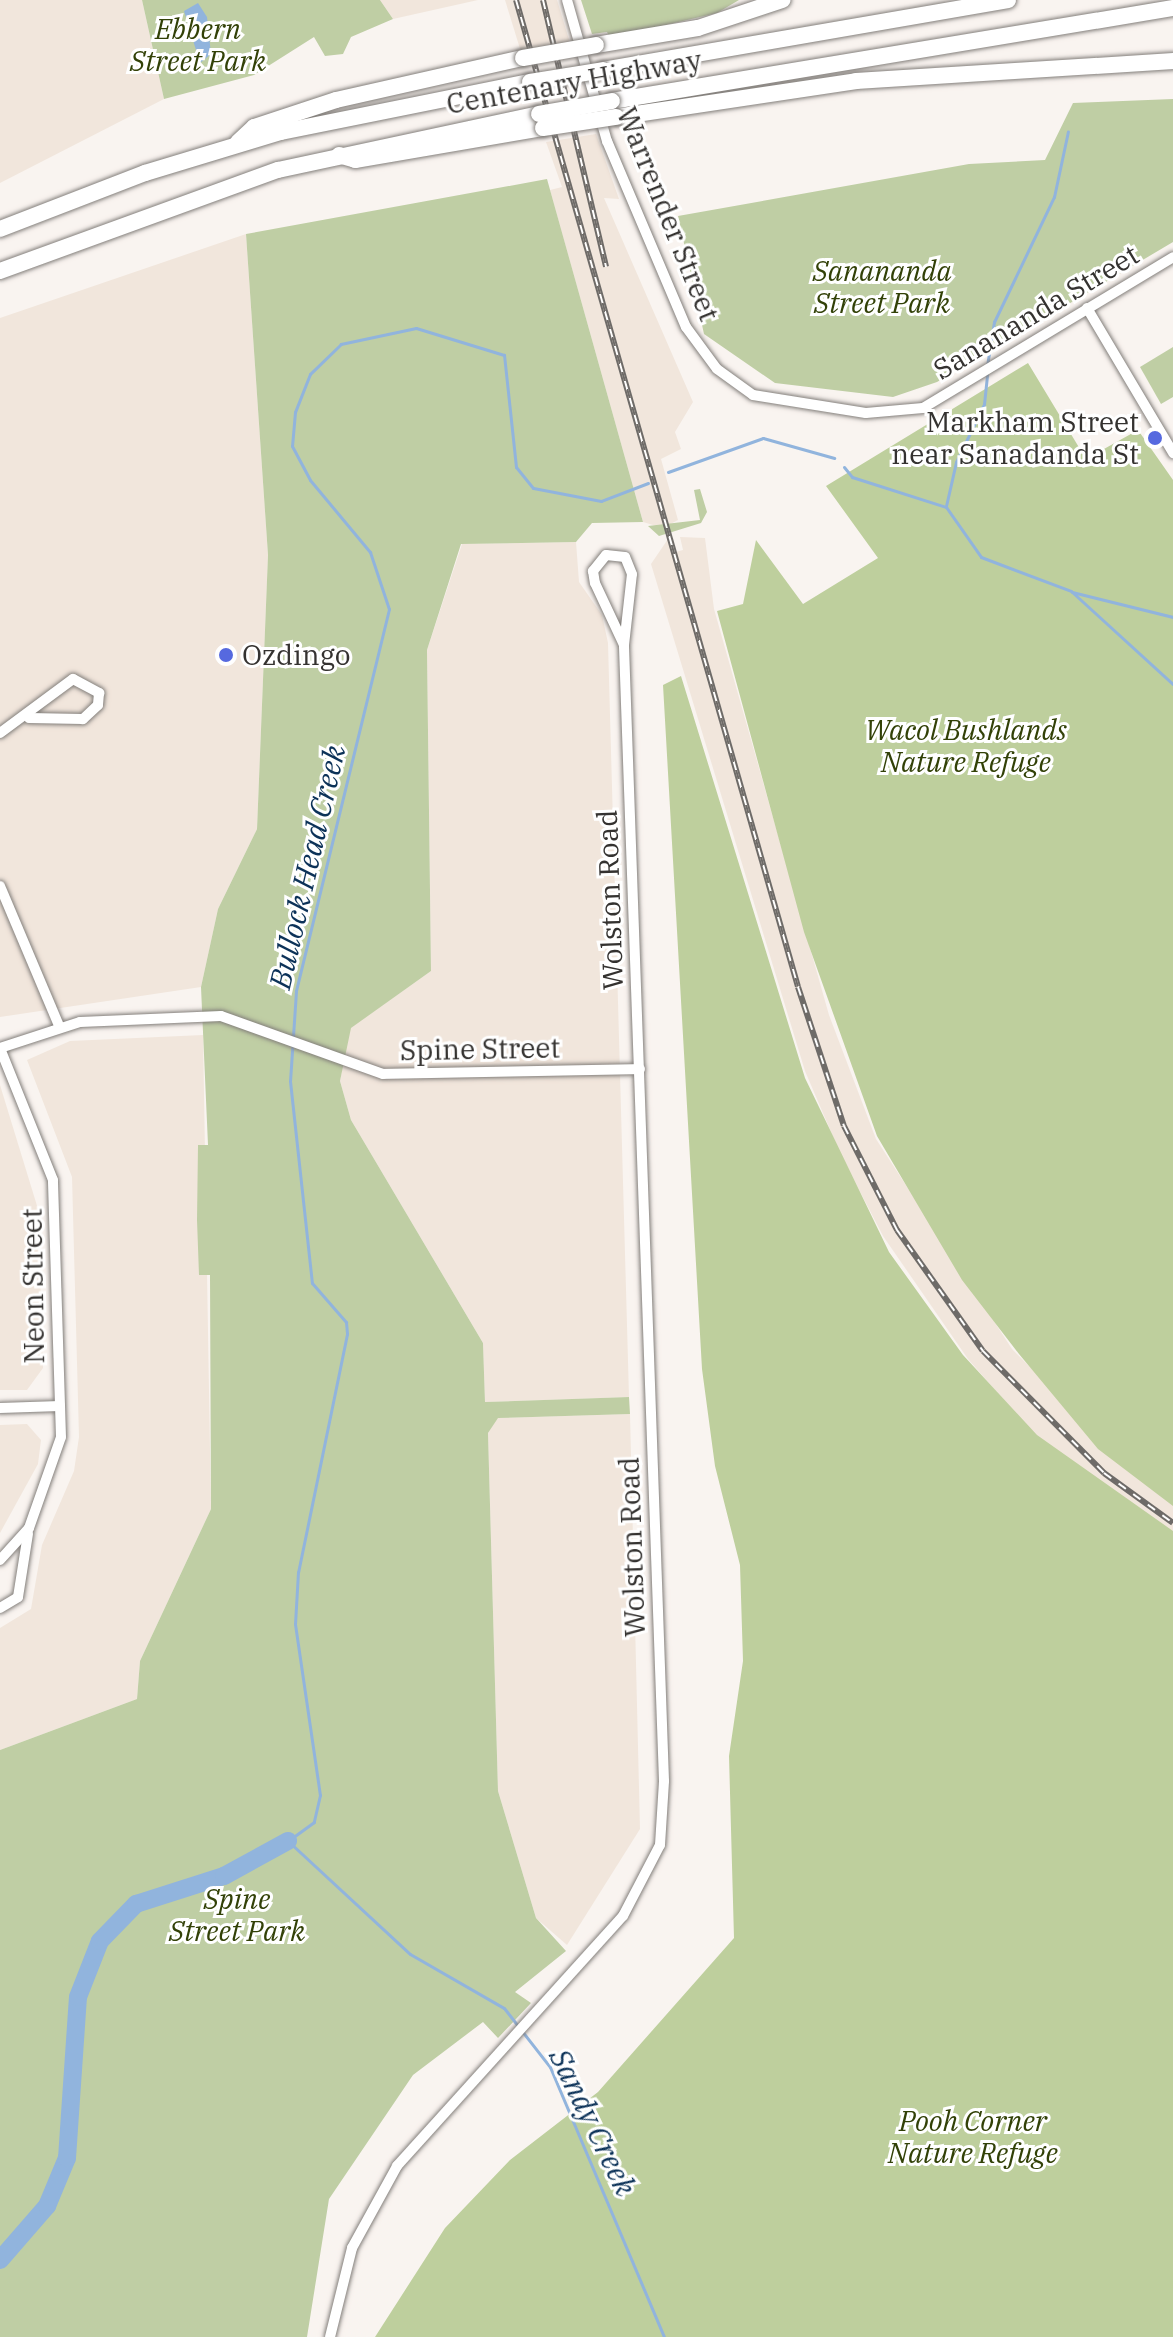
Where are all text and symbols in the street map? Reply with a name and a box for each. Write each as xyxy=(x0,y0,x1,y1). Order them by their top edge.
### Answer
park label: Ebbern Street Park xyxy=(130,12,266,78)
street label: Centenary Highway xyxy=(444,43,704,121)
street label: Warrender Street xyxy=(610,102,726,326)
street label: Sanananda Street xyxy=(927,237,1145,387)
park label: Sanananda Street Park xyxy=(812,254,952,320)
place label: Markham Street near Sanadanda St xyxy=(891,405,1139,471)
marker: Markham Street near Sanadanda St xyxy=(1146,429,1164,447)
place label: Ozdingo xyxy=(242,638,351,672)
marker: Ozdingo xyxy=(217,646,235,664)
park label: Wacol Bushlands Nature Refuge xyxy=(865,713,1067,779)
water label: Bullock Head Creek xyxy=(261,742,353,992)
street label: Wolston Road xyxy=(590,809,630,991)
street label: Spine Street xyxy=(400,1031,560,1067)
street label: Neon Street xyxy=(15,1208,51,1364)
street label: Wolston Road xyxy=(612,1456,652,1638)
park label: Spine Street Park xyxy=(169,1882,305,1948)
water label: Sandy Creek xyxy=(542,2043,644,2201)
park label: Pooh Corner Nature Refuge xyxy=(888,2104,1058,2170)

